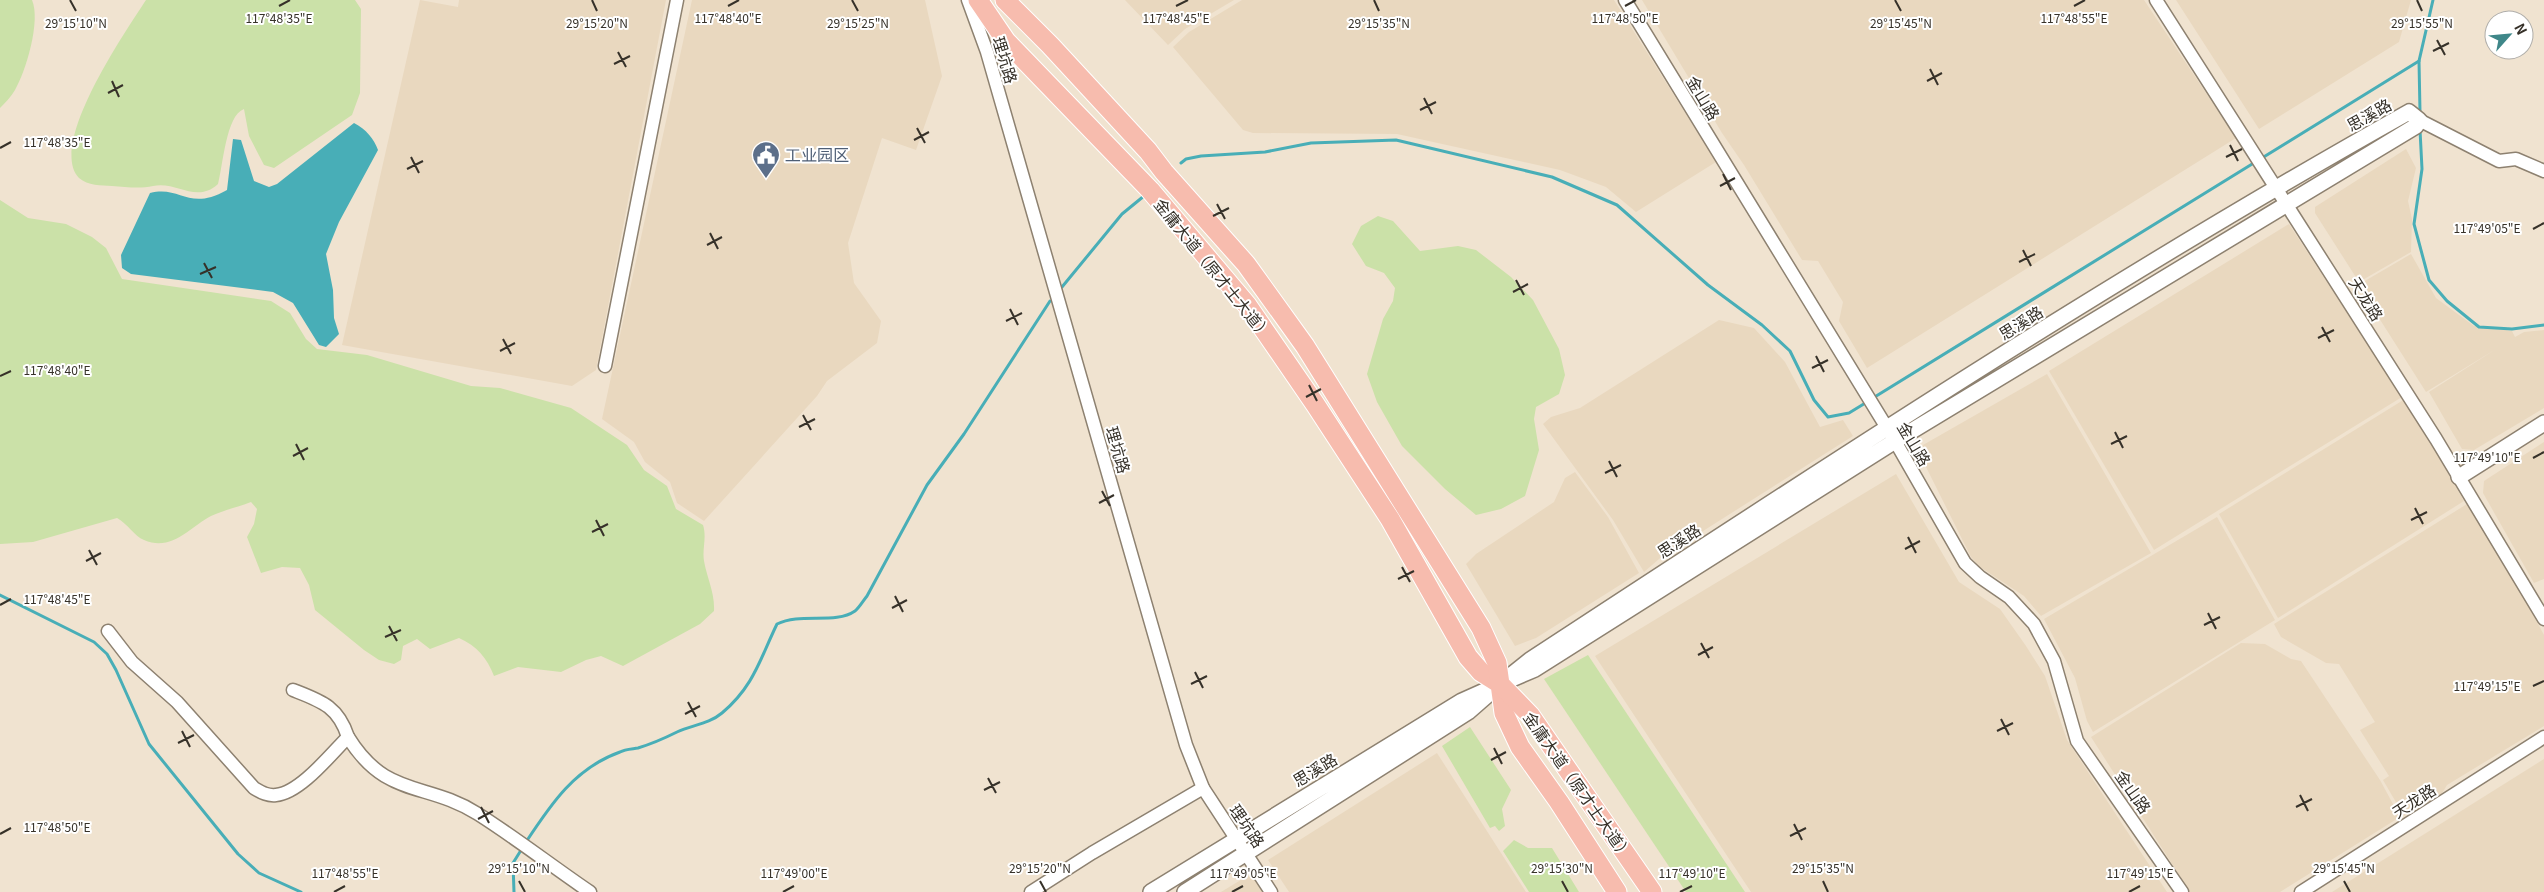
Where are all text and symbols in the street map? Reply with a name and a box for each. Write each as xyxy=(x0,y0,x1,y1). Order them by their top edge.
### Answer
text: 117°48'35"E xyxy=(245,9,313,26)
text: 117°48'40"E xyxy=(694,9,762,26)
text: 117°48'45"E xyxy=(1142,9,1210,26)
text: 117°48'50"E xyxy=(1591,9,1659,26)
text: 117°48'55"E xyxy=(2040,9,2108,26)
north arrow xyxy=(2484,10,2534,60)
text: 29°15'10"N xyxy=(45,14,107,31)
text: 29°15'20"N xyxy=(566,14,628,31)
text: 29°15'25"N xyxy=(827,14,889,31)
text: 29°15'35"N xyxy=(1348,14,1410,31)
text: 29°15'45"N xyxy=(1870,14,1932,31)
text: 29°15'55"N xyxy=(2391,14,2453,31)
text: N xyxy=(2510,19,2533,38)
street label: 理坑路 xyxy=(987,33,1024,86)
street label: 金山路 xyxy=(1681,71,1727,124)
street label: 思溪路 xyxy=(2342,92,2395,136)
text: 117°48'35"E xyxy=(23,133,91,150)
public building icon: 工业园区 xyxy=(751,140,781,179)
place label: 工业园区 xyxy=(785,142,849,166)
street label: 金庸大道（原才士大道） xyxy=(1149,192,1278,344)
text: 117°49'05"E xyxy=(2453,219,2521,236)
street label: 天龙路 xyxy=(2344,272,2390,325)
street label: 思溪路 xyxy=(1994,299,2047,345)
text: 117°48'40"E xyxy=(23,361,91,378)
street label: 金山路 xyxy=(1892,417,1938,470)
street label: 理坑路 xyxy=(1101,423,1137,476)
text: 117°49'10"E xyxy=(2453,448,2521,465)
street label: 思溪路 xyxy=(1652,517,1705,563)
text: 117°48'45"E xyxy=(23,590,91,607)
text: 117°49'15"E xyxy=(2453,677,2521,694)
street label: 金庸大道（原才士大道） xyxy=(1519,706,1639,864)
street label: 思溪路 xyxy=(1288,746,1341,792)
street label: 金山路 xyxy=(2110,765,2157,818)
street label: 天龙路 xyxy=(2387,777,2440,823)
street label: 理坑路 xyxy=(1224,799,1271,852)
text: 117°48'50"E xyxy=(23,818,91,835)
text: 29°15'10"N xyxy=(488,859,550,876)
text: 29°15'20"N xyxy=(1009,859,1071,876)
text: 29°15'30"N xyxy=(1531,859,1593,876)
text: 29°15'35"N xyxy=(1792,859,1854,876)
text: 29°15'45"N xyxy=(2313,859,2375,876)
text: 117°48'55"E xyxy=(311,864,379,881)
text: 117°49'00"E xyxy=(760,864,828,881)
text: 117°49'05"E xyxy=(1209,864,1277,881)
text: 117°49'10"E xyxy=(1658,864,1726,881)
text: 117°49'15"E xyxy=(2106,864,2174,881)

